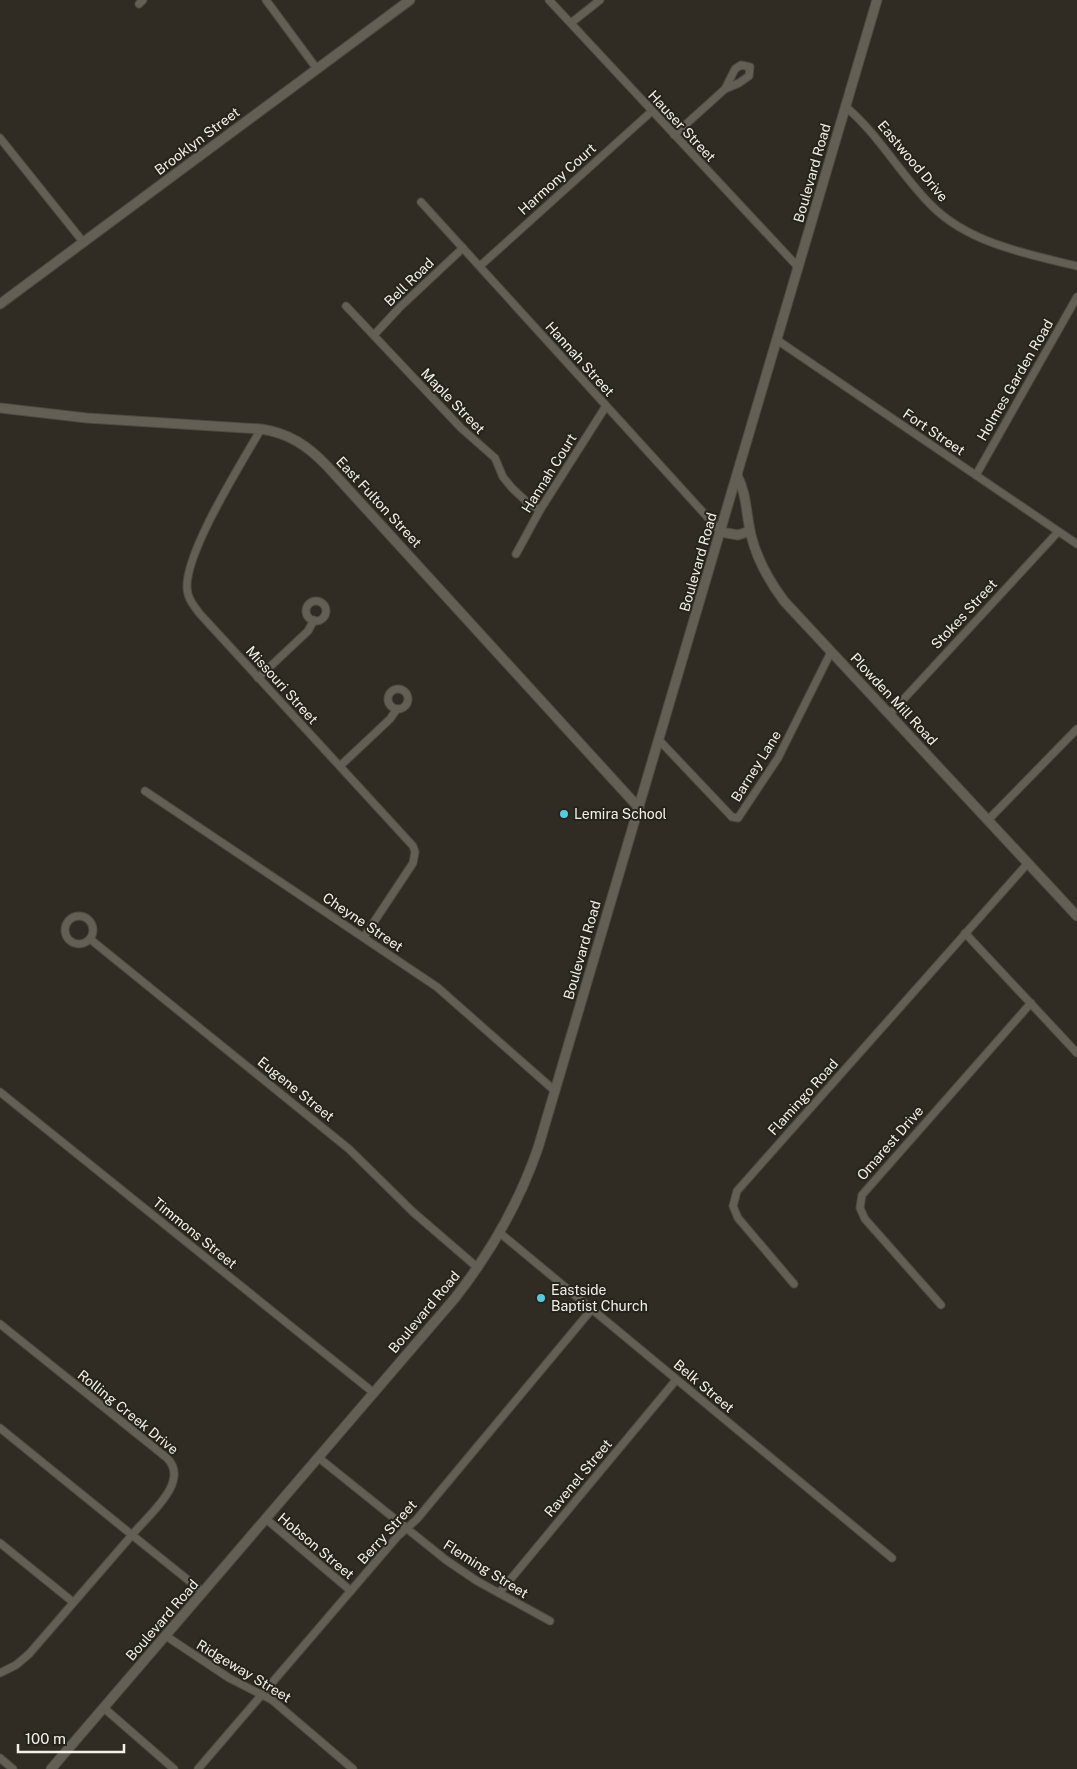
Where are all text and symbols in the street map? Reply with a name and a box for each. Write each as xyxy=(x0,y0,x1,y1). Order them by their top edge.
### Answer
street label: Hauser Street xyxy=(645,87,719,165)
street label: Brooklyn Street xyxy=(151,104,243,178)
street label: Eastwood Drive xyxy=(875,117,951,205)
street label: Boulevard Road xyxy=(790,122,834,224)
street label: Harmony Court xyxy=(515,140,599,218)
street label: Bell Road xyxy=(381,255,437,309)
street label: Holmes Garden Road xyxy=(974,316,1056,444)
street label: Hannah Street xyxy=(542,318,618,400)
street label: Maple Street xyxy=(418,365,488,437)
street label: Fort Street xyxy=(900,406,968,458)
street label: Hannah Court xyxy=(518,431,580,515)
street label: East Fulton Street xyxy=(333,454,425,550)
street label: Boulevard Road xyxy=(676,511,720,613)
street label: Stokes Street xyxy=(928,576,1000,652)
street label: Missouri Street xyxy=(243,643,321,727)
street label: Plowden Mill Road xyxy=(847,650,941,748)
street label: Barney Lane xyxy=(728,727,784,805)
place label: Lemira School xyxy=(574,806,667,822)
marker: Lemira School xyxy=(558,808,570,820)
street label: Cheyne Street xyxy=(320,889,406,955)
street label: Boulevard Road xyxy=(560,899,604,1001)
street label: Eugene Street xyxy=(255,1053,337,1125)
street label: Flamingo Road xyxy=(765,1056,841,1138)
street label: Omarest Drive xyxy=(854,1103,926,1183)
street label: Timmons Street xyxy=(150,1194,240,1272)
street label: Boulevard Road xyxy=(385,1268,463,1356)
place label: Eastside Baptist Church xyxy=(551,1282,648,1314)
marker: Eastside Baptist Church xyxy=(535,1292,547,1304)
street label: Belk Street xyxy=(671,1356,737,1416)
street label: Rolling Creek Drive xyxy=(74,1367,182,1458)
street label: Ravenel Street xyxy=(541,1436,615,1520)
street label: Berry Street xyxy=(354,1497,420,1567)
street label: Hobson Street xyxy=(275,1510,357,1582)
street label: Fleming Street xyxy=(441,1537,531,1601)
street label: Boulevard Road xyxy=(122,1576,202,1664)
street label: Ridgeway Street xyxy=(194,1636,294,1706)
scale bar xyxy=(18,1722,124,1754)
text: 100 m xyxy=(25,1730,66,1747)

